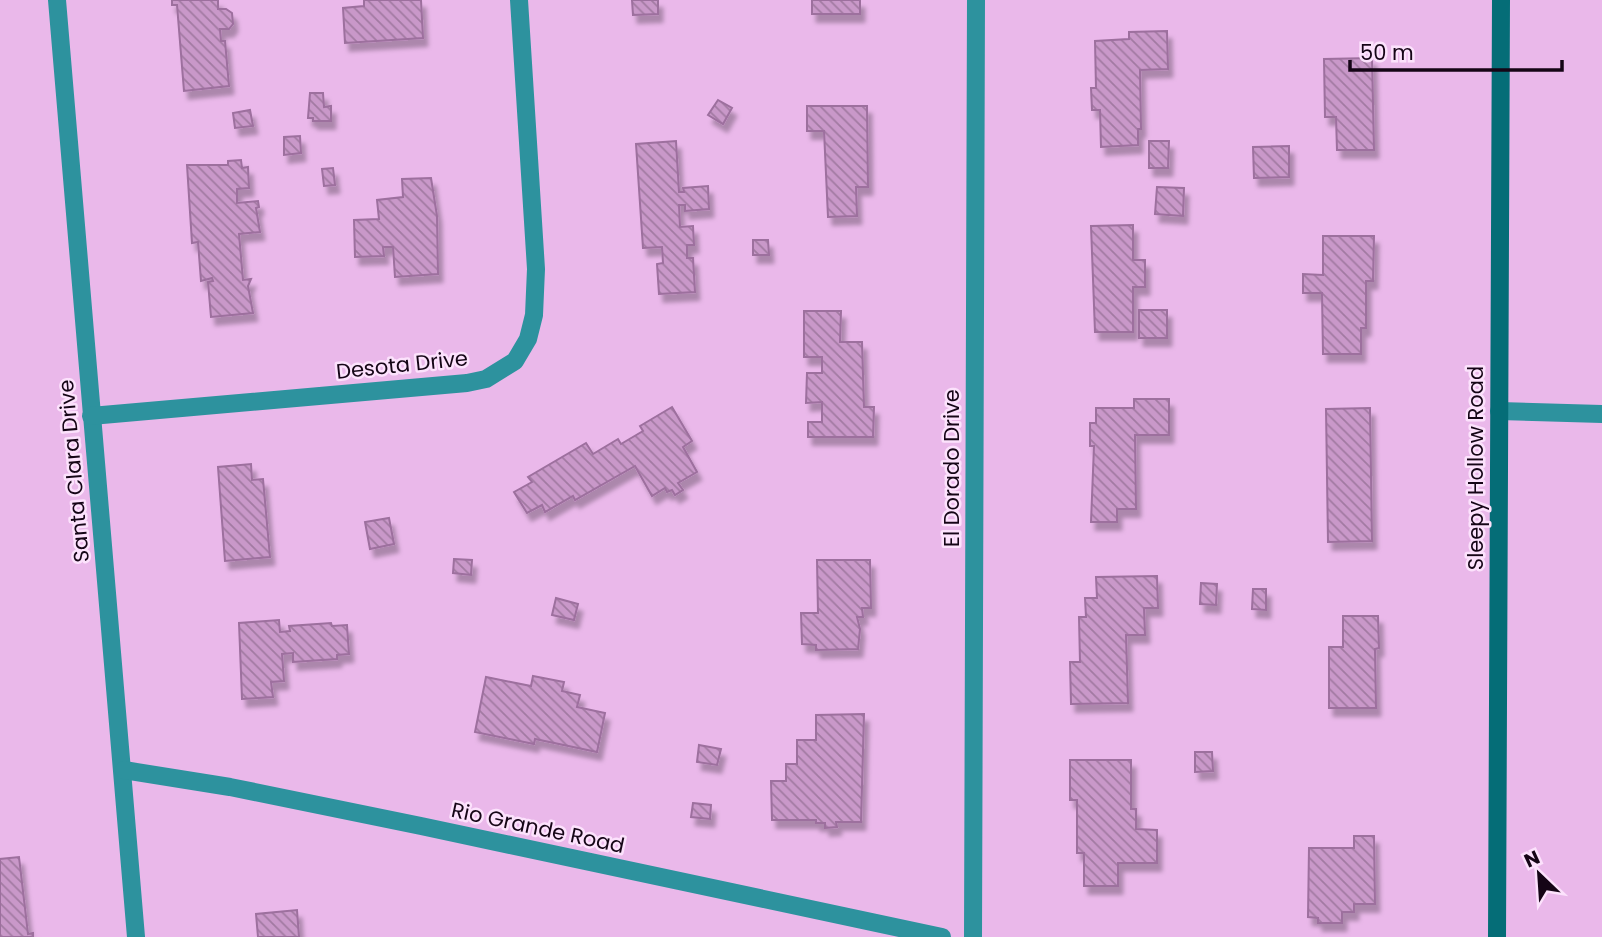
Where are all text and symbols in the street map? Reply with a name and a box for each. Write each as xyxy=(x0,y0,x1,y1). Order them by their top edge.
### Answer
scale bar xyxy=(1350,28,1562,72)
text: 50 m xyxy=(1360,38,1414,67)
street label: Desota Drive xyxy=(335,343,469,386)
street label: Sleepy Hollow Road xyxy=(1461,366,1490,570)
street label: Santa Clara Drive xyxy=(51,378,96,564)
street label: El Dorado Drive xyxy=(937,389,966,547)
street label: Rio Grande Road xyxy=(449,795,627,860)
north arrow xyxy=(1504,839,1574,909)
text: N xyxy=(1520,844,1544,874)

